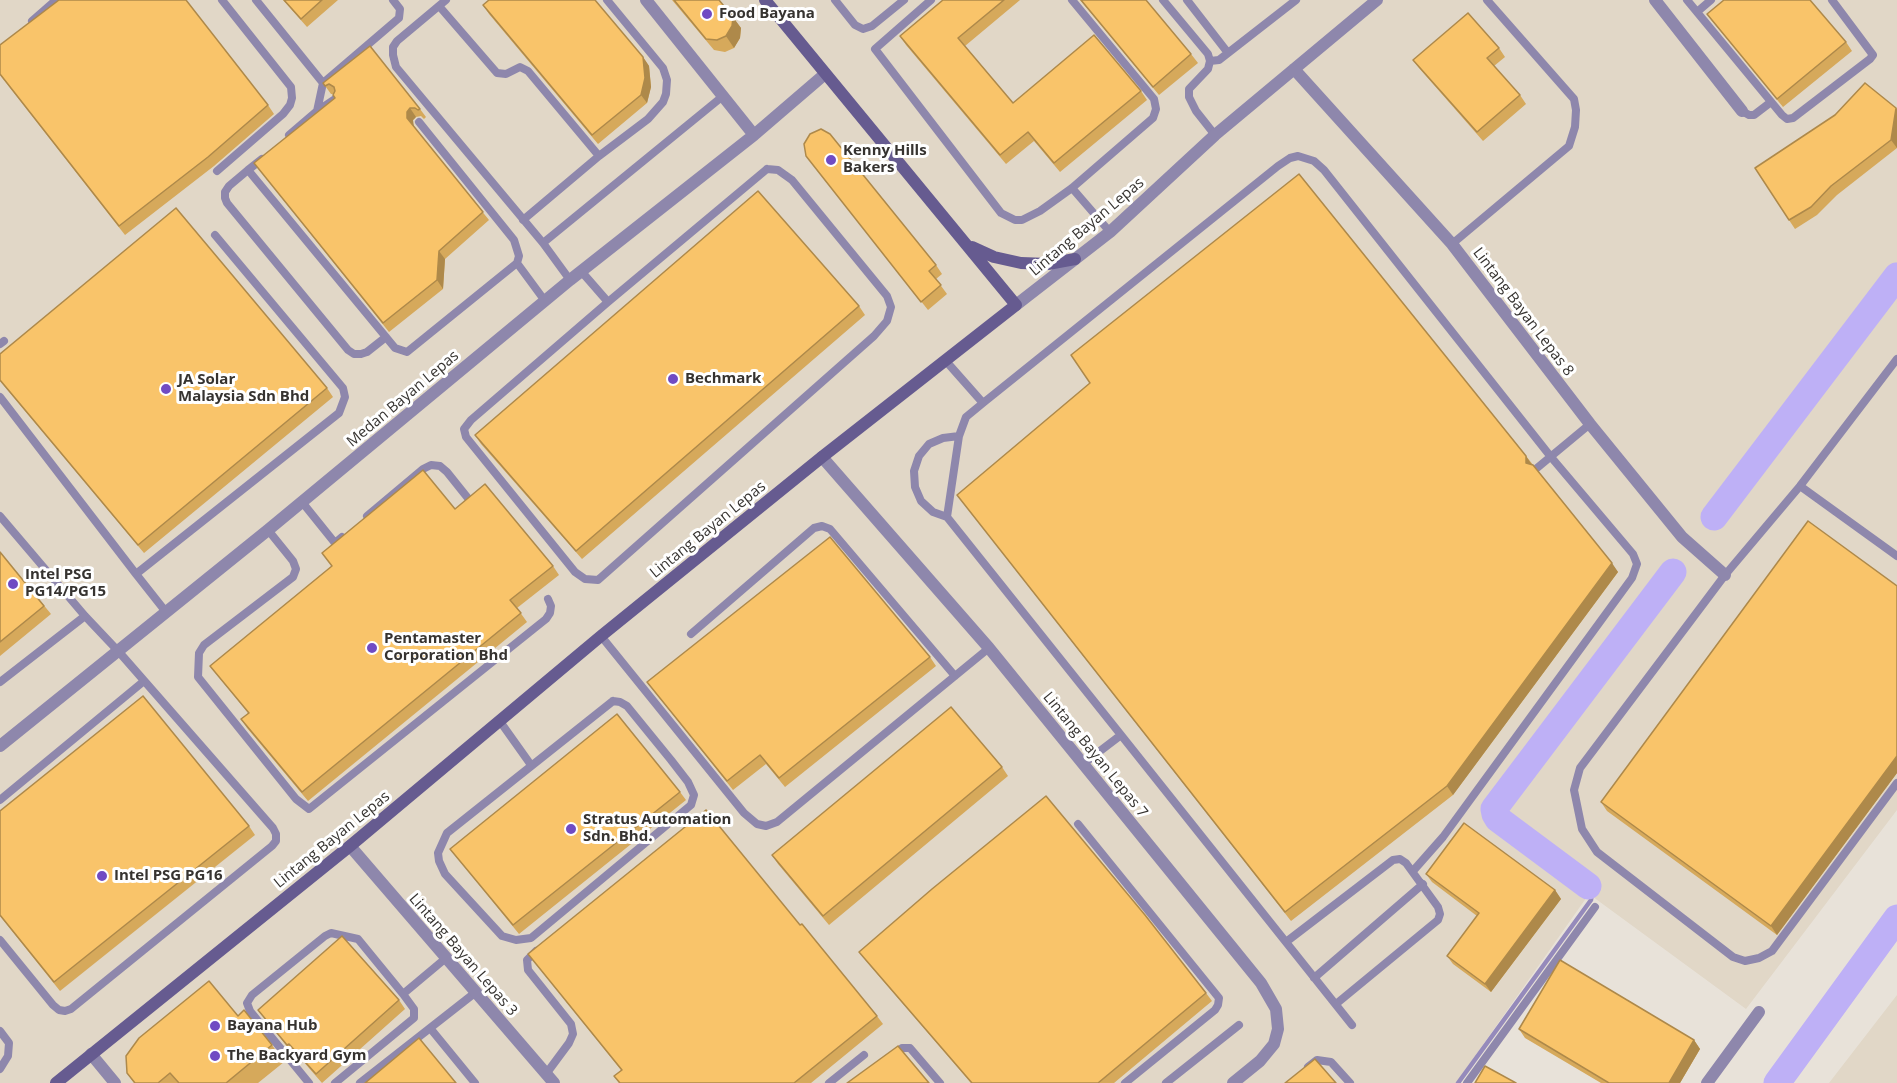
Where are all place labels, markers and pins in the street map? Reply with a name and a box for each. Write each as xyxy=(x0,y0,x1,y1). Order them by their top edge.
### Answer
place label: Food Bayana xyxy=(719,5,815,23)
marker: Food Bayana xyxy=(700,7,714,21)
place label: Kenny Hills Bakers xyxy=(843,142,927,177)
marker: Kenny Hills Bakers xyxy=(824,153,838,167)
place label: Bechmark xyxy=(685,370,761,388)
place label: JA Solar Malaysia Sdn Bhd xyxy=(178,371,309,406)
marker: Bechmark xyxy=(666,372,680,386)
marker: JA Solar Malaysia Sdn Bhd xyxy=(159,382,173,396)
place label: Intel PSG PG14/PG15 xyxy=(25,566,106,601)
marker: Intel PSG PG14/PG15 xyxy=(6,577,20,591)
place label: Pentamaster Corporation Bhd xyxy=(384,630,508,665)
marker: Pentamaster Corporation Bhd xyxy=(365,641,379,655)
place label: Stratus Automation Sdn. Bhd. xyxy=(583,811,731,846)
marker: Stratus Automation Sdn. Bhd. xyxy=(564,822,578,836)
place label: Intel PSG PG16 xyxy=(114,867,223,885)
marker: Intel PSG PG16 xyxy=(95,869,109,883)
place label: Bayana Hub xyxy=(227,1017,317,1035)
marker: Bayana Hub xyxy=(208,1019,222,1033)
place label: The Backyard Gym xyxy=(227,1047,366,1065)
marker: The Backyard Gym xyxy=(208,1049,222,1063)

